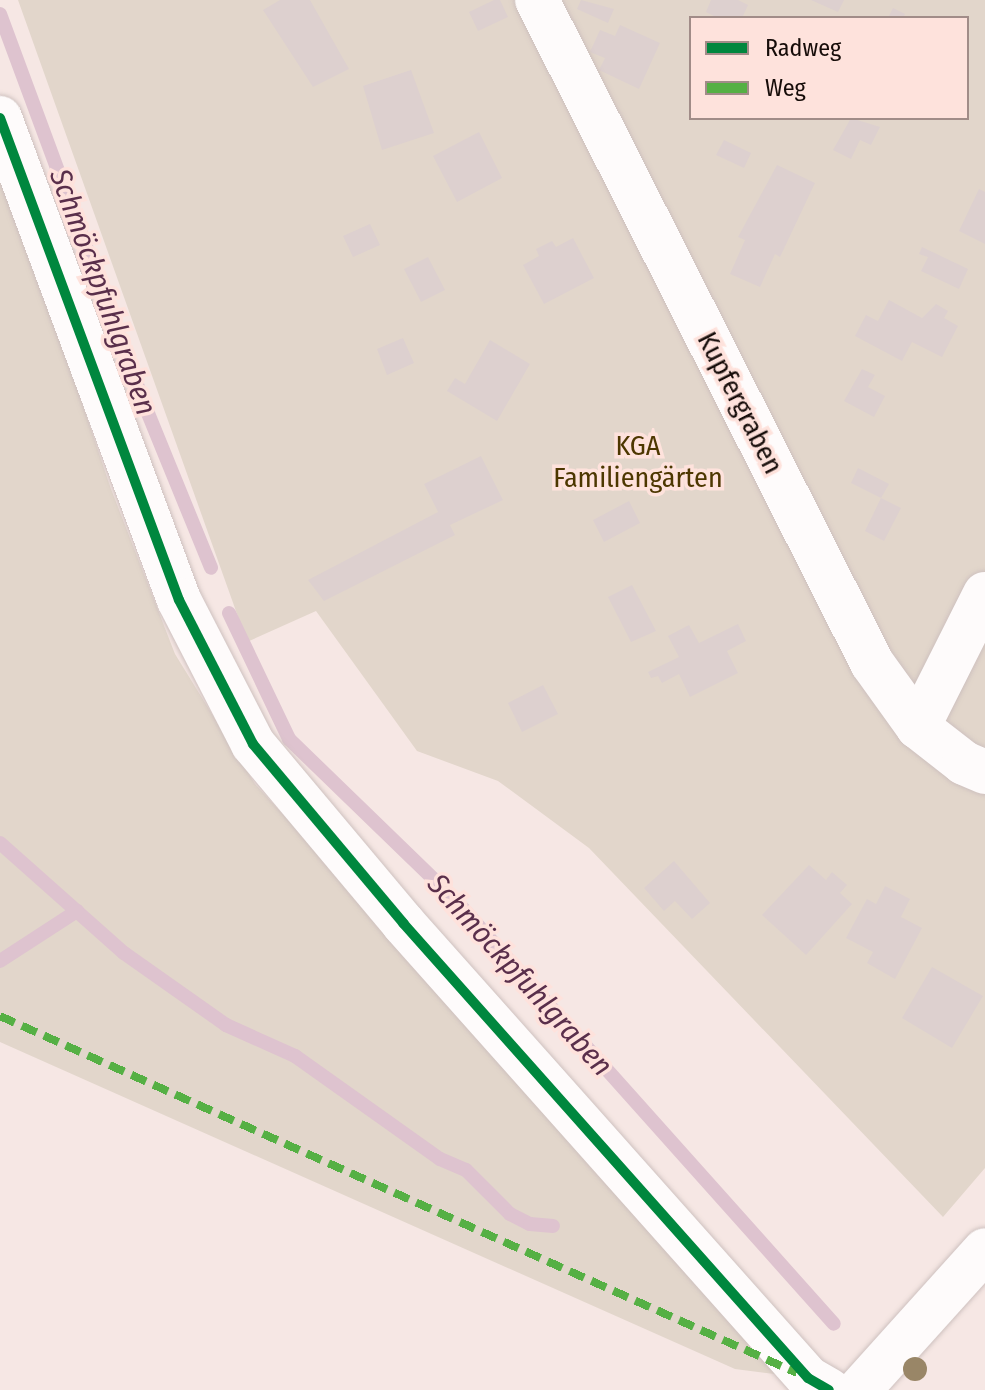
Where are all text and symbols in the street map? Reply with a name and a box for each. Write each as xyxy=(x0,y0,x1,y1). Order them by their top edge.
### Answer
legend xyxy=(689,16,969,120)
text: Radweg xyxy=(765,34,841,62)
text: Weg xyxy=(765,74,806,102)
water label: Schmöckpfuhlgraben xyxy=(42,164,164,420)
street label: Kupfergraben xyxy=(690,326,790,480)
park label: KGA Familiengärten xyxy=(553,429,723,495)
water label: Schmöckpfuhlgraben xyxy=(420,867,620,1083)

